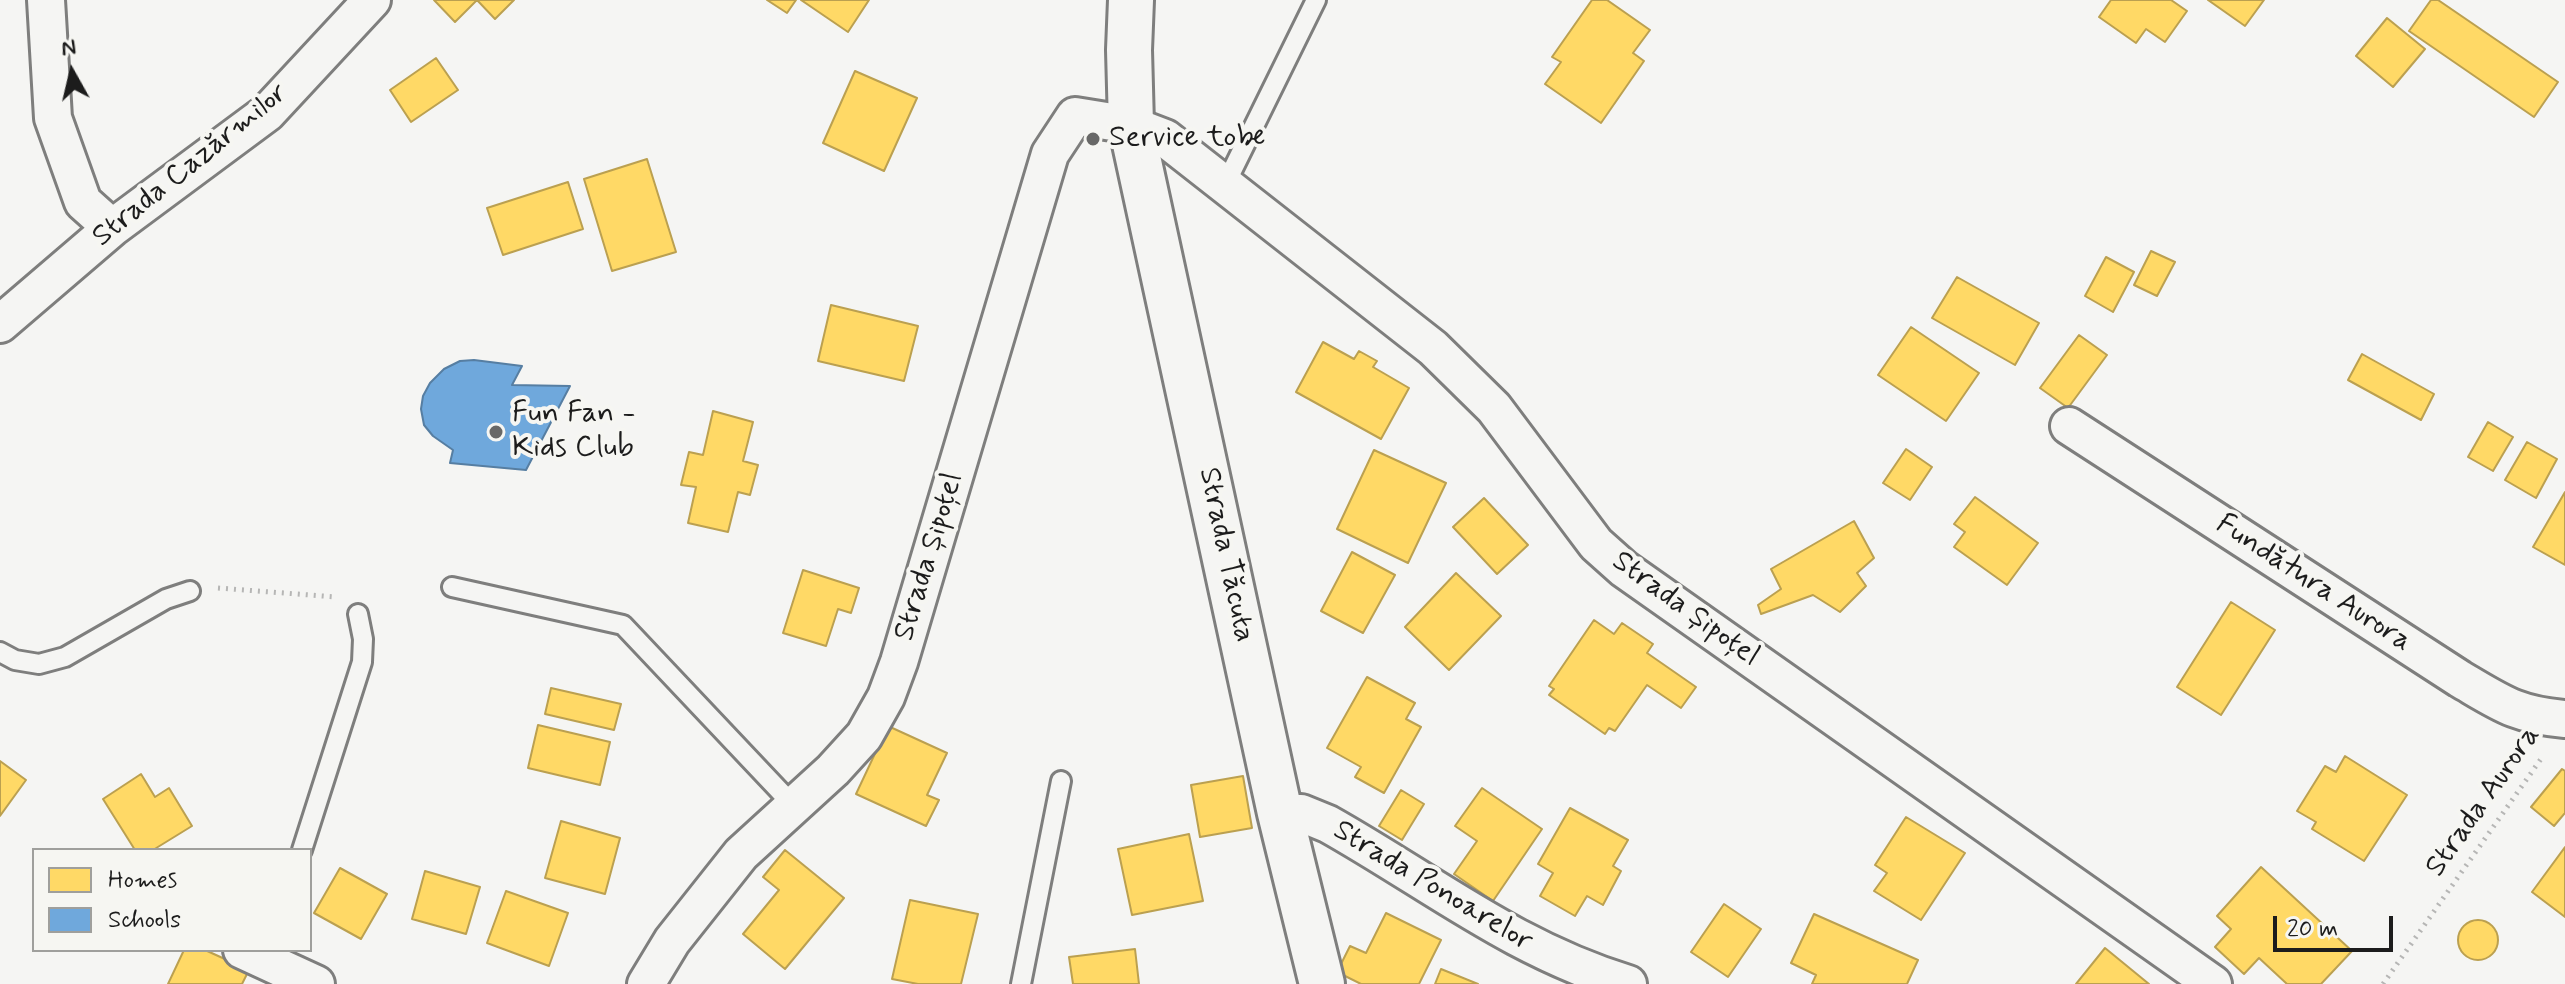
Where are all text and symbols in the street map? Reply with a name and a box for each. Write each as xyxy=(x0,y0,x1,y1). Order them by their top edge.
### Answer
north arrow xyxy=(32,32,112,112)
text: N xyxy=(59,33,78,63)
street label: Strada Cazărmilor xyxy=(86,76,296,256)
place label: Service tobe xyxy=(1109,121,1265,157)
marker: Service tobe xyxy=(1084,130,1102,148)
place label: Fun Fan - Kids Club xyxy=(512,397,636,468)
marker: Fun Fan - Kids Club xyxy=(487,423,505,441)
street label: Strada Tăcuta xyxy=(1189,464,1261,646)
street label: Strada Șipoțel xyxy=(887,469,973,645)
street label: Fundătura Aurora xyxy=(2208,507,2418,661)
street label: Strada Șipoțel xyxy=(1604,544,1766,676)
street label: Strada Aurora xyxy=(2419,720,2549,884)
street label: Strada Ponoarelor xyxy=(1326,813,1538,961)
legend xyxy=(32,848,312,952)
text: Homes xyxy=(108,865,177,896)
scale bar xyxy=(2277,900,2397,950)
text: Schools xyxy=(108,905,181,936)
text: 20 m xyxy=(2287,914,2338,945)

